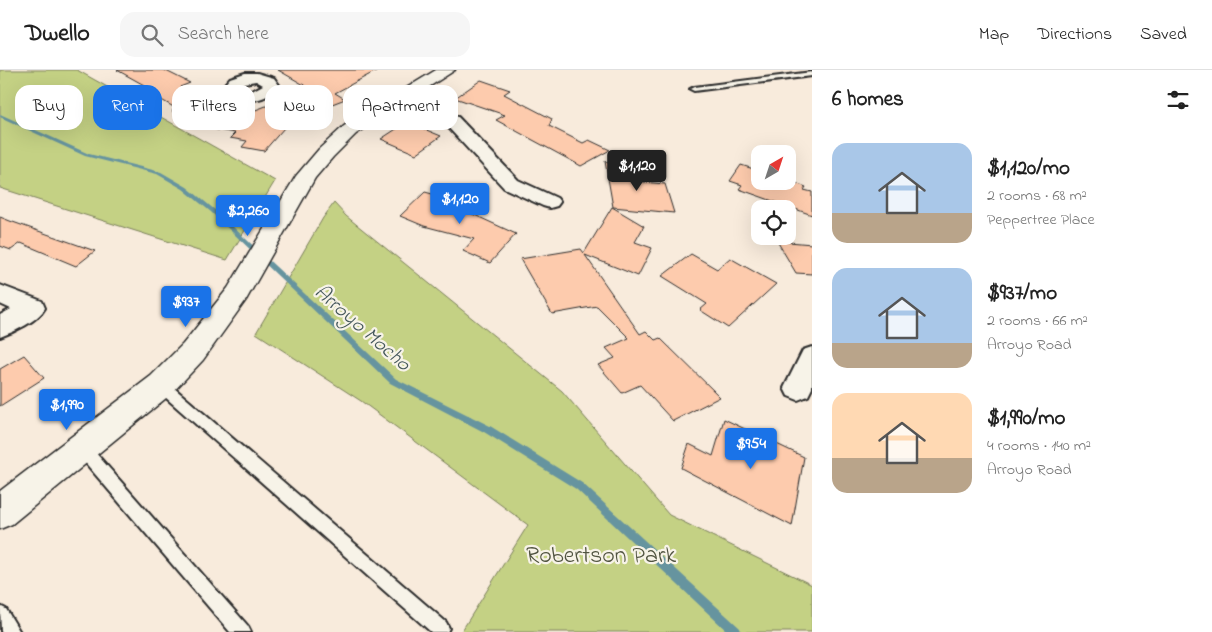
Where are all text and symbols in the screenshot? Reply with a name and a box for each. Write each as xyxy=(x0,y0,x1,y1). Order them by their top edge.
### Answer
search box xyxy=(120,12,470,57)
text: Dwello xyxy=(25,17,90,52)
icon: search xyxy=(138,21,166,49)
text: Search here xyxy=(178,21,269,48)
text: Map xyxy=(979,22,1009,48)
text: Directions xyxy=(1037,22,1112,48)
text: Saved xyxy=(1140,22,1187,48)
chip: Buy xyxy=(15,85,83,130)
chip: Rent xyxy=(93,85,162,130)
chip: Filters xyxy=(172,85,255,130)
chip: New xyxy=(265,85,333,130)
chip: Apartment xyxy=(343,85,458,130)
text: 6 homes xyxy=(832,85,904,115)
icon: filters xyxy=(1164,86,1192,114)
north arrow xyxy=(751,145,796,190)
map controls xyxy=(751,145,796,245)
pin: $1,120 xyxy=(596,150,678,192)
text: $1,120 xyxy=(618,154,656,178)
text: $1,120/mo xyxy=(987,154,1070,184)
icon: home xyxy=(872,163,932,223)
pin: $1,120 xyxy=(419,182,501,225)
text: 2 rooms · 68 m² xyxy=(987,184,1087,208)
text: $1,120 xyxy=(441,187,479,211)
pin: $2,260 xyxy=(207,194,289,237)
text: $2,260 xyxy=(227,199,269,223)
button: locate xyxy=(751,200,796,245)
text: Peppertree Place xyxy=(987,208,1095,232)
water label: Arroyo Mocho xyxy=(307,278,417,380)
text: $937/mo xyxy=(987,279,1057,309)
pin: $937 xyxy=(156,286,216,328)
icon: home xyxy=(872,288,932,348)
text: $937 xyxy=(172,290,200,314)
text: 2 rooms · 66 m² xyxy=(987,309,1088,333)
text: Arroyo Road xyxy=(987,333,1072,357)
pin: $1,990 xyxy=(26,388,108,431)
text: $1,990 xyxy=(50,393,84,417)
text: $1,990/mo xyxy=(987,404,1065,434)
icon: home xyxy=(872,413,932,473)
pin: $954 xyxy=(721,428,781,470)
text: $954 xyxy=(736,432,766,456)
text: 4 rooms · 140 m² xyxy=(987,434,1091,458)
text: Arroyo Road xyxy=(987,458,1072,482)
park label: Robertson Park xyxy=(526,539,676,574)

